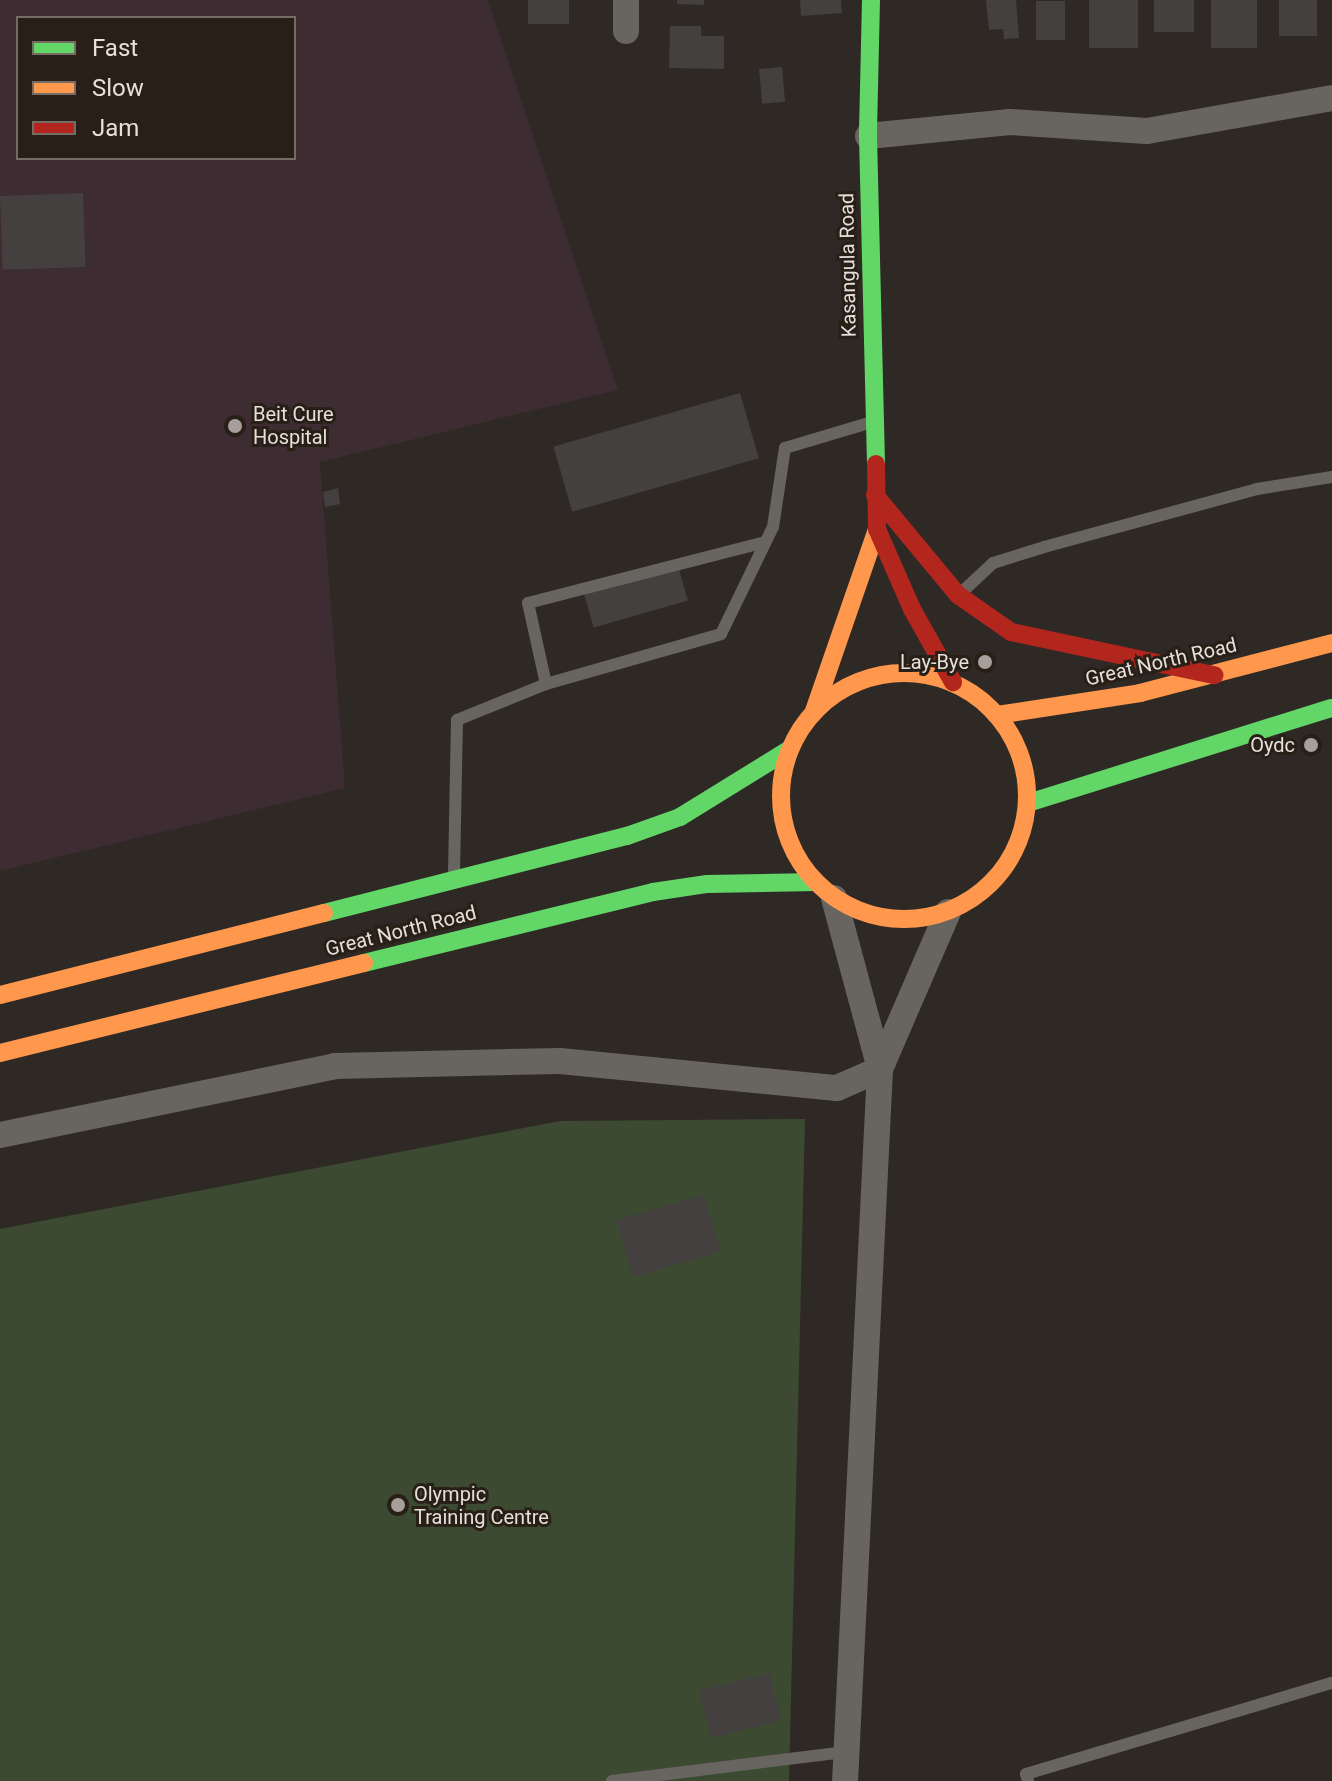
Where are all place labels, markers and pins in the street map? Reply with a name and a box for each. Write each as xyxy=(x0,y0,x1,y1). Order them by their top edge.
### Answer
place label: Beit Cure Hospital xyxy=(253,402,334,449)
marker: Beit Cure Hospital xyxy=(224,415,246,437)
place label: Lay-Bye xyxy=(900,650,969,674)
marker: Lay-Bye xyxy=(976,653,994,671)
place label: Oydc xyxy=(1250,733,1295,757)
marker: Oydc xyxy=(1302,736,1320,754)
place label: Olympic Training Centre xyxy=(414,1482,549,1529)
marker: Olympic Training Centre xyxy=(389,1496,407,1514)

